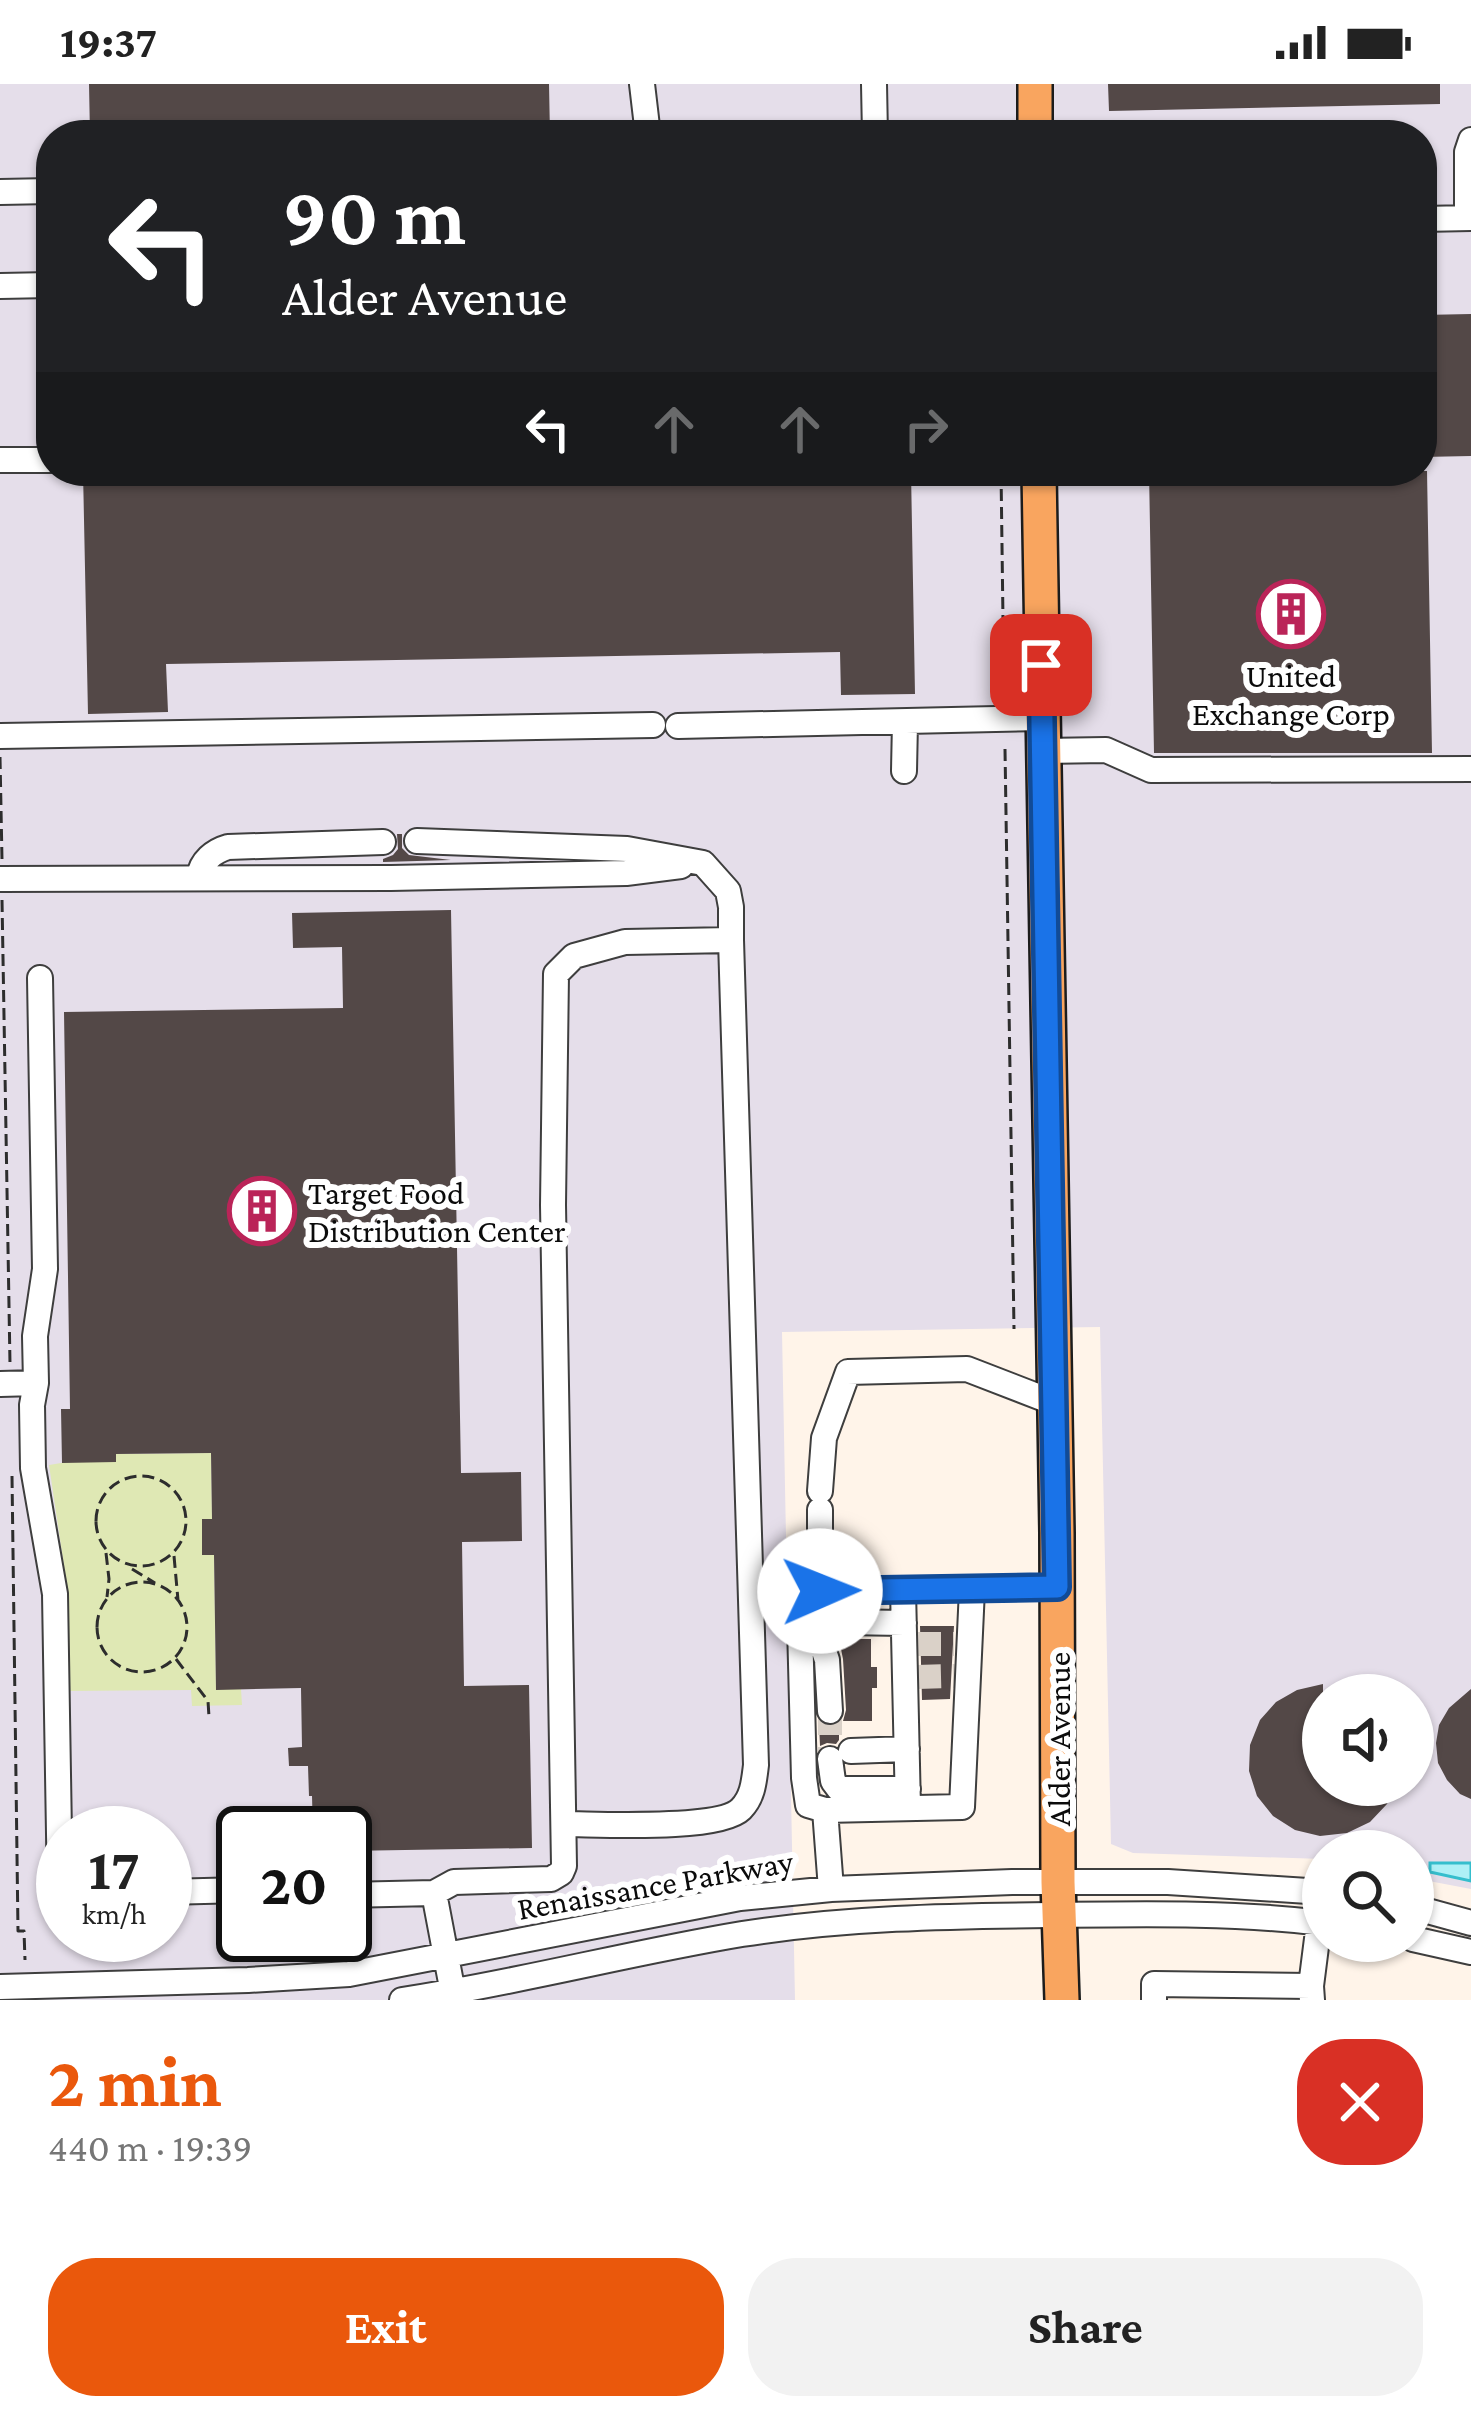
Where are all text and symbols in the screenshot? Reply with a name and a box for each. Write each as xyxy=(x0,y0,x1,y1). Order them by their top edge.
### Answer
text: 19:37 xyxy=(60,17,157,67)
icon: left xyxy=(84,168,240,324)
text: 90 m xyxy=(282,169,466,262)
text: Alder Avenue xyxy=(282,267,567,327)
icon: left xyxy=(515,396,581,462)
icon: ahead xyxy=(641,396,707,462)
icon: ahead xyxy=(767,396,833,462)
icon: right xyxy=(893,396,959,462)
building icon: United Exchange Corp xyxy=(1256,579,1326,649)
pin xyxy=(990,614,1092,716)
icon: arrive xyxy=(1008,632,1074,698)
place label: United Exchange Corp xyxy=(1192,657,1390,732)
place label: Target Food Distribution Center xyxy=(308,1174,566,1249)
building icon: Target Food Distribution Center xyxy=(227,1176,297,1246)
position arrow xyxy=(757,1528,883,1654)
street label: Alder Avenue xyxy=(1040,1652,1077,1826)
map controls xyxy=(1302,1674,1434,1962)
button: sound xyxy=(1302,1674,1434,1806)
speed limit sign: 20 xyxy=(216,1806,372,1962)
button: search xyxy=(1302,1830,1434,1962)
text: 17 xyxy=(88,1835,140,1902)
street label: Renaissance Parkway xyxy=(514,1842,797,1927)
text: km/h xyxy=(82,1897,146,1930)
button: close xyxy=(1297,2039,1423,2165)
text: 2 min xyxy=(48,2041,222,2121)
text: 440 m · 19:39 xyxy=(48,2126,252,2169)
button: Exit xyxy=(48,2258,724,2396)
button: Share xyxy=(748,2258,1423,2396)

